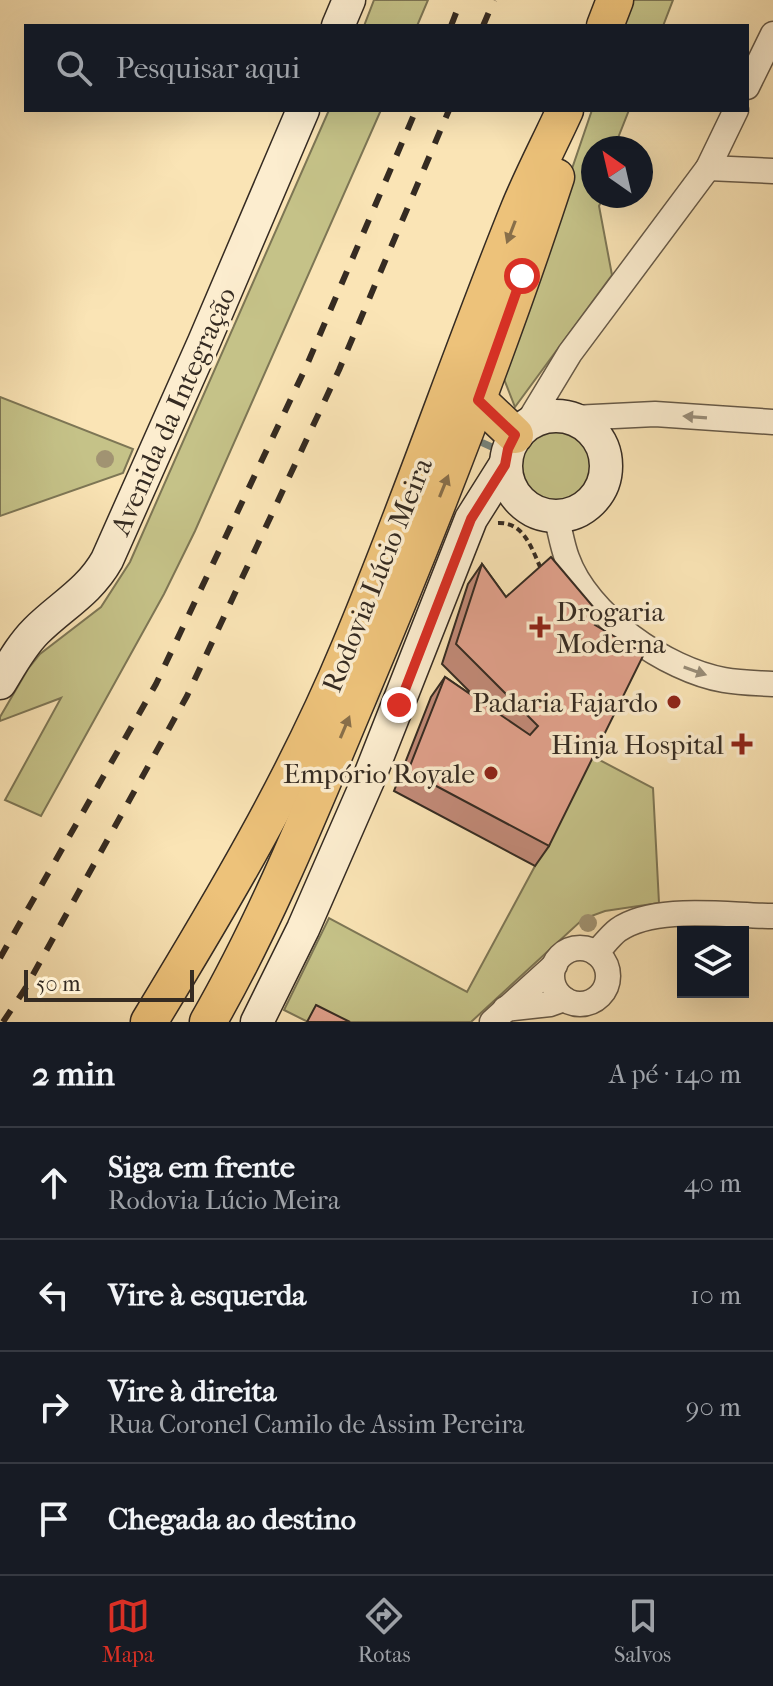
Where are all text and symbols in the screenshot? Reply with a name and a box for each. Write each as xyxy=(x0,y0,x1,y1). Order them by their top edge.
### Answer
search box xyxy=(24,24,749,112)
icon: search xyxy=(52,46,96,90)
text: Pesquisar aqui xyxy=(116,51,300,86)
north arrow xyxy=(581,136,653,208)
one-way arrow xyxy=(504,220,516,244)
route start xyxy=(504,258,540,294)
street label: Avenida da Integração xyxy=(103,282,243,541)
one-way arrow xyxy=(682,410,707,423)
street label: Rodovia Lúcio Meira xyxy=(315,452,439,697)
one-way arrow xyxy=(437,474,450,498)
place label: Drogaria Moderna xyxy=(556,595,667,660)
marker: Drogaria Moderna xyxy=(531,618,549,636)
one-way arrow xyxy=(683,665,707,677)
place label: Padaria Fajardo xyxy=(472,686,658,719)
route end xyxy=(381,687,417,723)
marker: Padaria Fajardo xyxy=(665,693,683,711)
one-way arrow xyxy=(339,715,352,739)
place label: Hinja Hospital xyxy=(551,728,724,761)
marker: Hinja Hospital xyxy=(731,733,753,755)
place label: Empório Royale xyxy=(283,757,475,790)
marker: Empório Royale xyxy=(482,764,500,782)
map controls xyxy=(677,926,749,998)
button: layers xyxy=(677,926,749,998)
scale bar xyxy=(24,966,194,1002)
text: 50 m xyxy=(36,971,81,997)
text: 2 min xyxy=(32,1054,115,1094)
text: A pé · 140 m xyxy=(609,1059,741,1090)
text: Siga em frente xyxy=(108,1150,295,1185)
icon: ahead xyxy=(32,1161,76,1205)
text: 40 m xyxy=(684,1168,741,1199)
text: Rodovia Lúcio Meira xyxy=(108,1185,340,1216)
icon: left xyxy=(32,1273,76,1317)
text: Vire à esquerda xyxy=(108,1278,306,1313)
text: 10 m xyxy=(690,1280,741,1311)
text: Vire à direita xyxy=(108,1374,276,1409)
icon: right xyxy=(32,1385,76,1429)
text: 90 m xyxy=(686,1392,741,1423)
text: Rua Coronel Camilo de Assim Pereira xyxy=(108,1409,524,1440)
icon: arrive xyxy=(32,1497,76,1541)
text: Chegada ao destino xyxy=(108,1502,356,1537)
tab: Mapa xyxy=(102,1594,154,1668)
tab: Rotas xyxy=(358,1594,411,1668)
tab: Salvos xyxy=(614,1594,671,1668)

